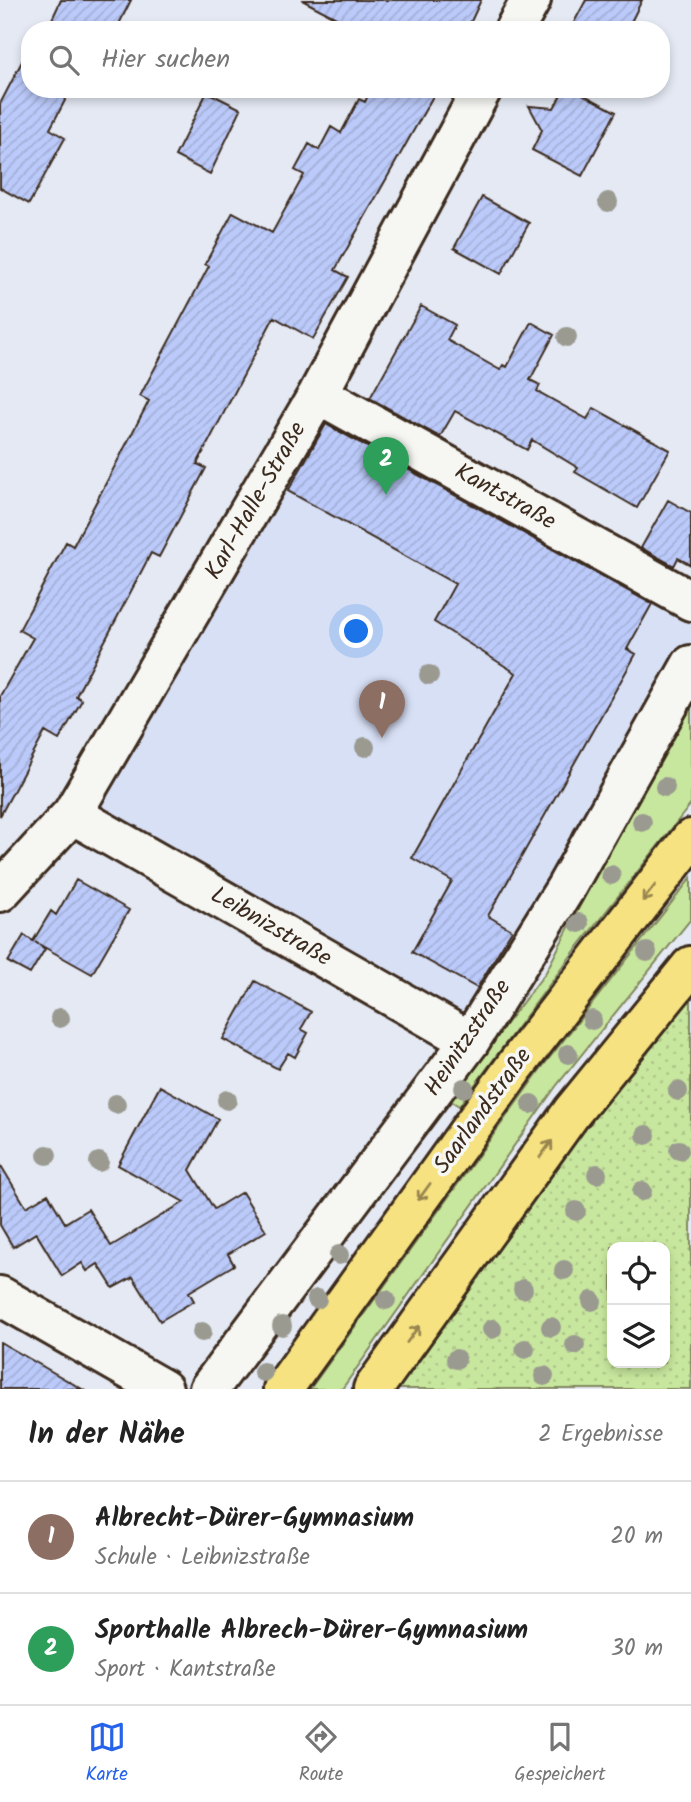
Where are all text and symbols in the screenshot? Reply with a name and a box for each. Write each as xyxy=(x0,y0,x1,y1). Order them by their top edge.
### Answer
search box xyxy=(21,21,670,98)
text: Hier suchen xyxy=(101,39,230,81)
icon: search xyxy=(45,41,83,79)
street label: Karl-Halle-Straße xyxy=(195,414,317,588)
pin: 2 xyxy=(363,437,409,495)
street label: Kantstraße xyxy=(447,453,563,541)
your location xyxy=(339,614,373,648)
pin: 1 xyxy=(359,680,405,738)
street label: Leibnizstraße xyxy=(203,876,339,978)
one-way arrow xyxy=(642,884,657,902)
street label: Heinitzstraße xyxy=(414,971,522,1105)
street label: Saarlandstraße xyxy=(424,1039,543,1183)
one-way arrow xyxy=(539,1140,553,1159)
one-way arrow xyxy=(416,1182,431,1201)
map controls xyxy=(607,1242,670,1368)
button: locate xyxy=(607,1242,670,1305)
button: layers xyxy=(607,1305,670,1368)
one-way arrow xyxy=(406,1325,420,1344)
text: In der Nähe xyxy=(28,1411,185,1459)
text: 2 Ergebnisse xyxy=(538,1417,663,1453)
text: Albrecht-Dürer-Gymnasium xyxy=(95,1498,414,1540)
text: 1 xyxy=(48,1519,54,1555)
text: 20 m xyxy=(611,1519,663,1555)
text: Schule · Leibnizstraße xyxy=(95,1540,310,1576)
text: Sporthalle Albrech-Dürer-Gymnasium xyxy=(95,1610,528,1652)
text: 2 xyxy=(44,1631,58,1667)
text: 30 m xyxy=(611,1631,663,1667)
text: Sport · Kantstraße xyxy=(95,1652,275,1688)
tab: Karte xyxy=(85,1718,128,1790)
tab: Route xyxy=(299,1718,343,1790)
tab: Gespeichert xyxy=(514,1718,606,1790)

